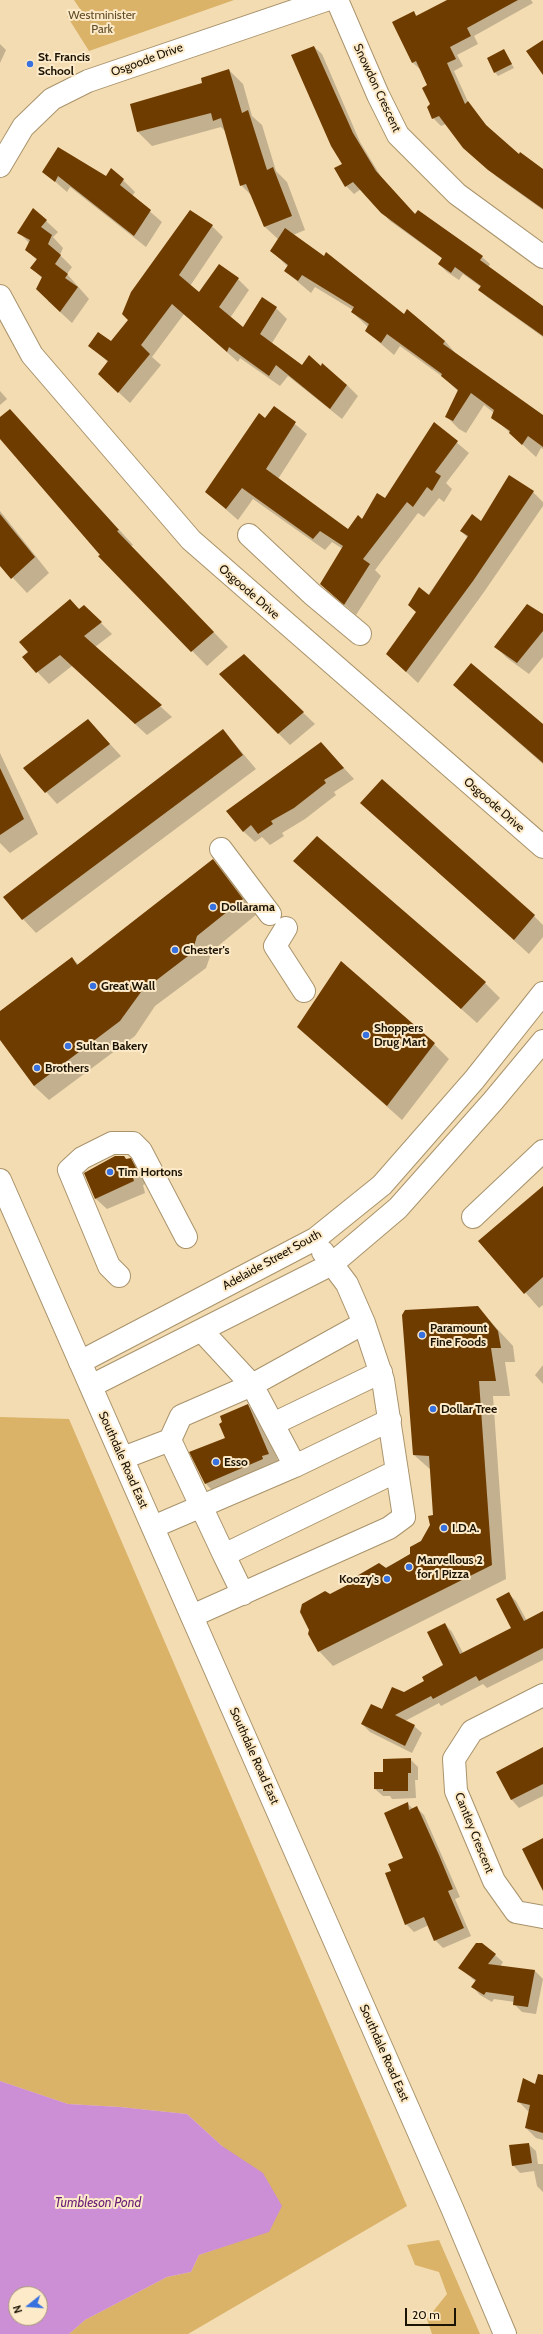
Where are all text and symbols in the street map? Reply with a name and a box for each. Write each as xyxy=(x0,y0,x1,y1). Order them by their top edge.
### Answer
park label: Westminister Park xyxy=(68,8,136,36)
street label: Osgoode Drive xyxy=(109,40,185,80)
street label: Snowdon Crescent xyxy=(350,42,404,134)
place label: St. Francis School xyxy=(38,50,90,78)
marker: St. Francis School xyxy=(25,59,35,69)
street label: Osgoode Drive xyxy=(216,562,282,622)
street label: Osgoode Drive xyxy=(461,775,527,835)
place label: Dollarama xyxy=(221,900,275,914)
marker: Dollarama xyxy=(208,902,218,912)
place label: Chester's xyxy=(183,943,230,957)
marker: Chester's xyxy=(170,945,180,955)
place label: Great Wall xyxy=(101,979,155,993)
marker: Great Wall xyxy=(88,981,98,991)
place label: Shoppers Drug Mart xyxy=(374,1021,426,1049)
marker: Shoppers Drug Mart xyxy=(361,1030,371,1040)
place label: Sultan Bakery xyxy=(76,1039,148,1053)
marker: Sultan Bakery xyxy=(63,1041,73,1051)
place label: Brothers xyxy=(45,1061,89,1075)
marker: Brothers xyxy=(32,1063,42,1073)
place label: Tim Hortons xyxy=(118,1165,183,1179)
marker: Tim Hortons xyxy=(105,1167,115,1177)
street label: Adelaide Street South xyxy=(220,1227,324,1293)
place label: Paramount Fine Foods xyxy=(430,1321,487,1349)
marker: Paramount Fine Foods xyxy=(417,1330,427,1340)
place label: Dollar Tree xyxy=(441,1402,497,1416)
marker: Dollar Tree xyxy=(428,1404,438,1414)
street label: Southdale Road East xyxy=(95,1409,151,1511)
place label: Esso xyxy=(224,1455,248,1469)
marker: Esso xyxy=(211,1457,221,1467)
place label: I.D.A. xyxy=(452,1521,480,1535)
marker: I.D.A. xyxy=(439,1523,449,1533)
place label: Marvellous 2 for 1 Pizza xyxy=(417,1553,483,1581)
marker: Marvellous 2 for 1 Pizza xyxy=(404,1562,414,1572)
place label: Koozy's xyxy=(339,1572,379,1586)
marker: Koozy's xyxy=(382,1574,392,1584)
street label: Southdale Road East xyxy=(226,1705,282,1807)
street label: Cantley Crescent xyxy=(451,1791,497,1875)
street label: Southdale Road East xyxy=(356,2002,412,2104)
water label: Tumbleson Pond xyxy=(55,2195,141,2211)
north arrow xyxy=(8,2286,48,2326)
scale bar xyxy=(407,2300,458,2326)
text: N xyxy=(10,2303,25,2315)
text: 20 m xyxy=(412,2307,440,2322)

